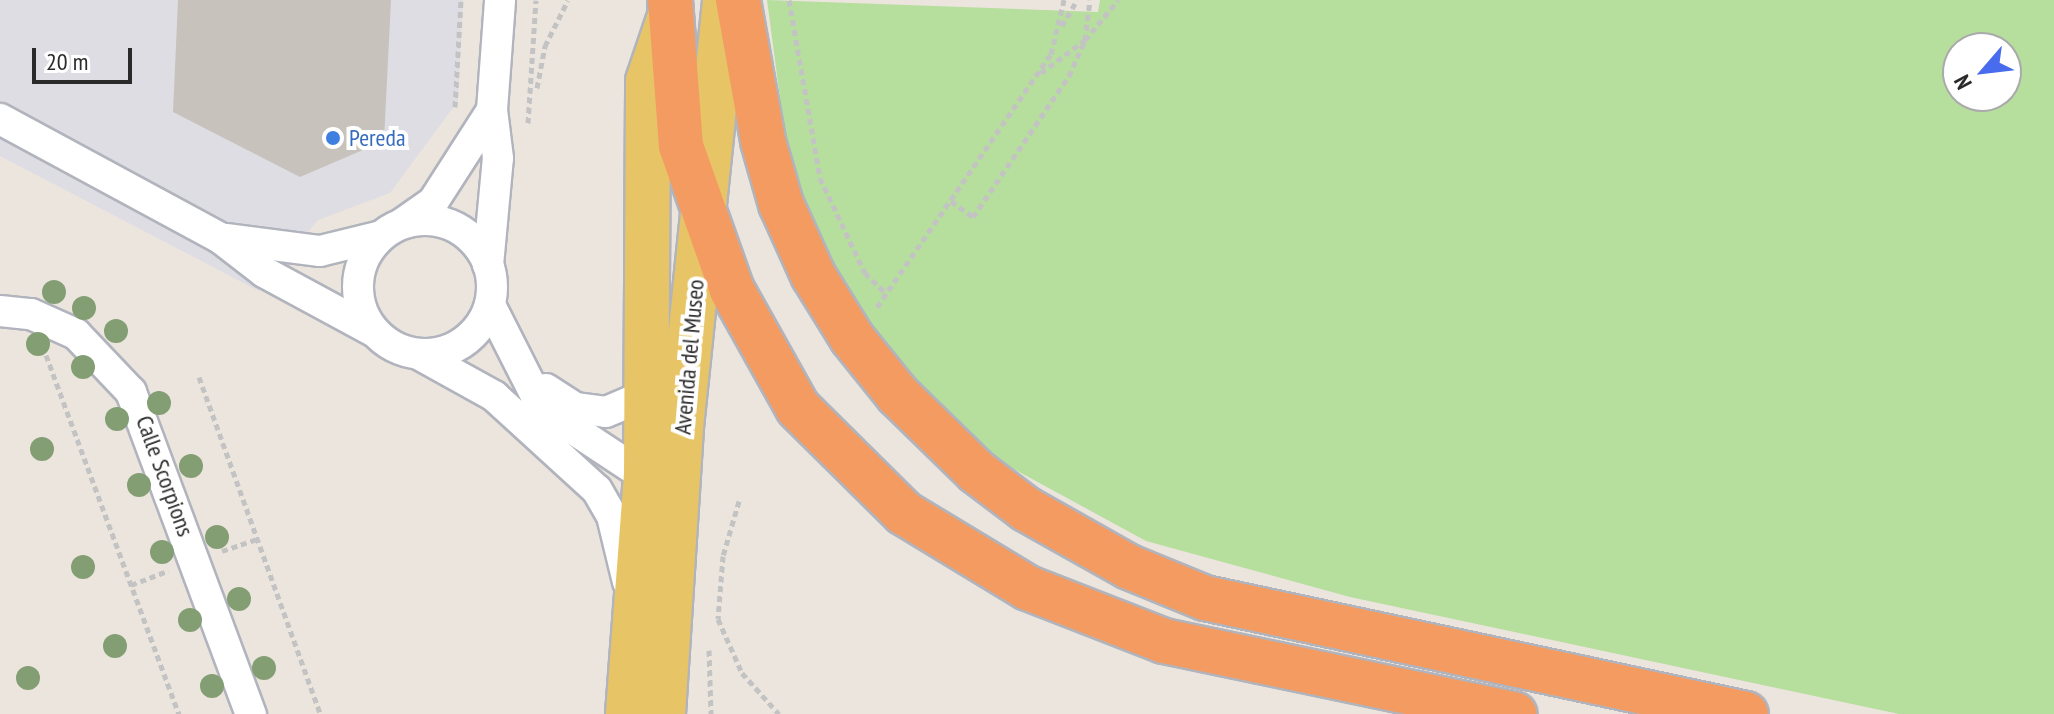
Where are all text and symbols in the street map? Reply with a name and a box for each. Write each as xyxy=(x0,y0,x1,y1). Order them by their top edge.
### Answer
scale bar xyxy=(36,32,136,82)
north arrow xyxy=(1942,32,2022,112)
text: 20 m xyxy=(46,46,88,77)
text: N xyxy=(1947,71,1978,94)
place label: Pereda xyxy=(349,124,406,152)
marker: Pereda xyxy=(324,129,342,147)
street label: Avenida del Museo xyxy=(668,278,710,436)
street label: Calle Scorpions xyxy=(130,412,200,540)

